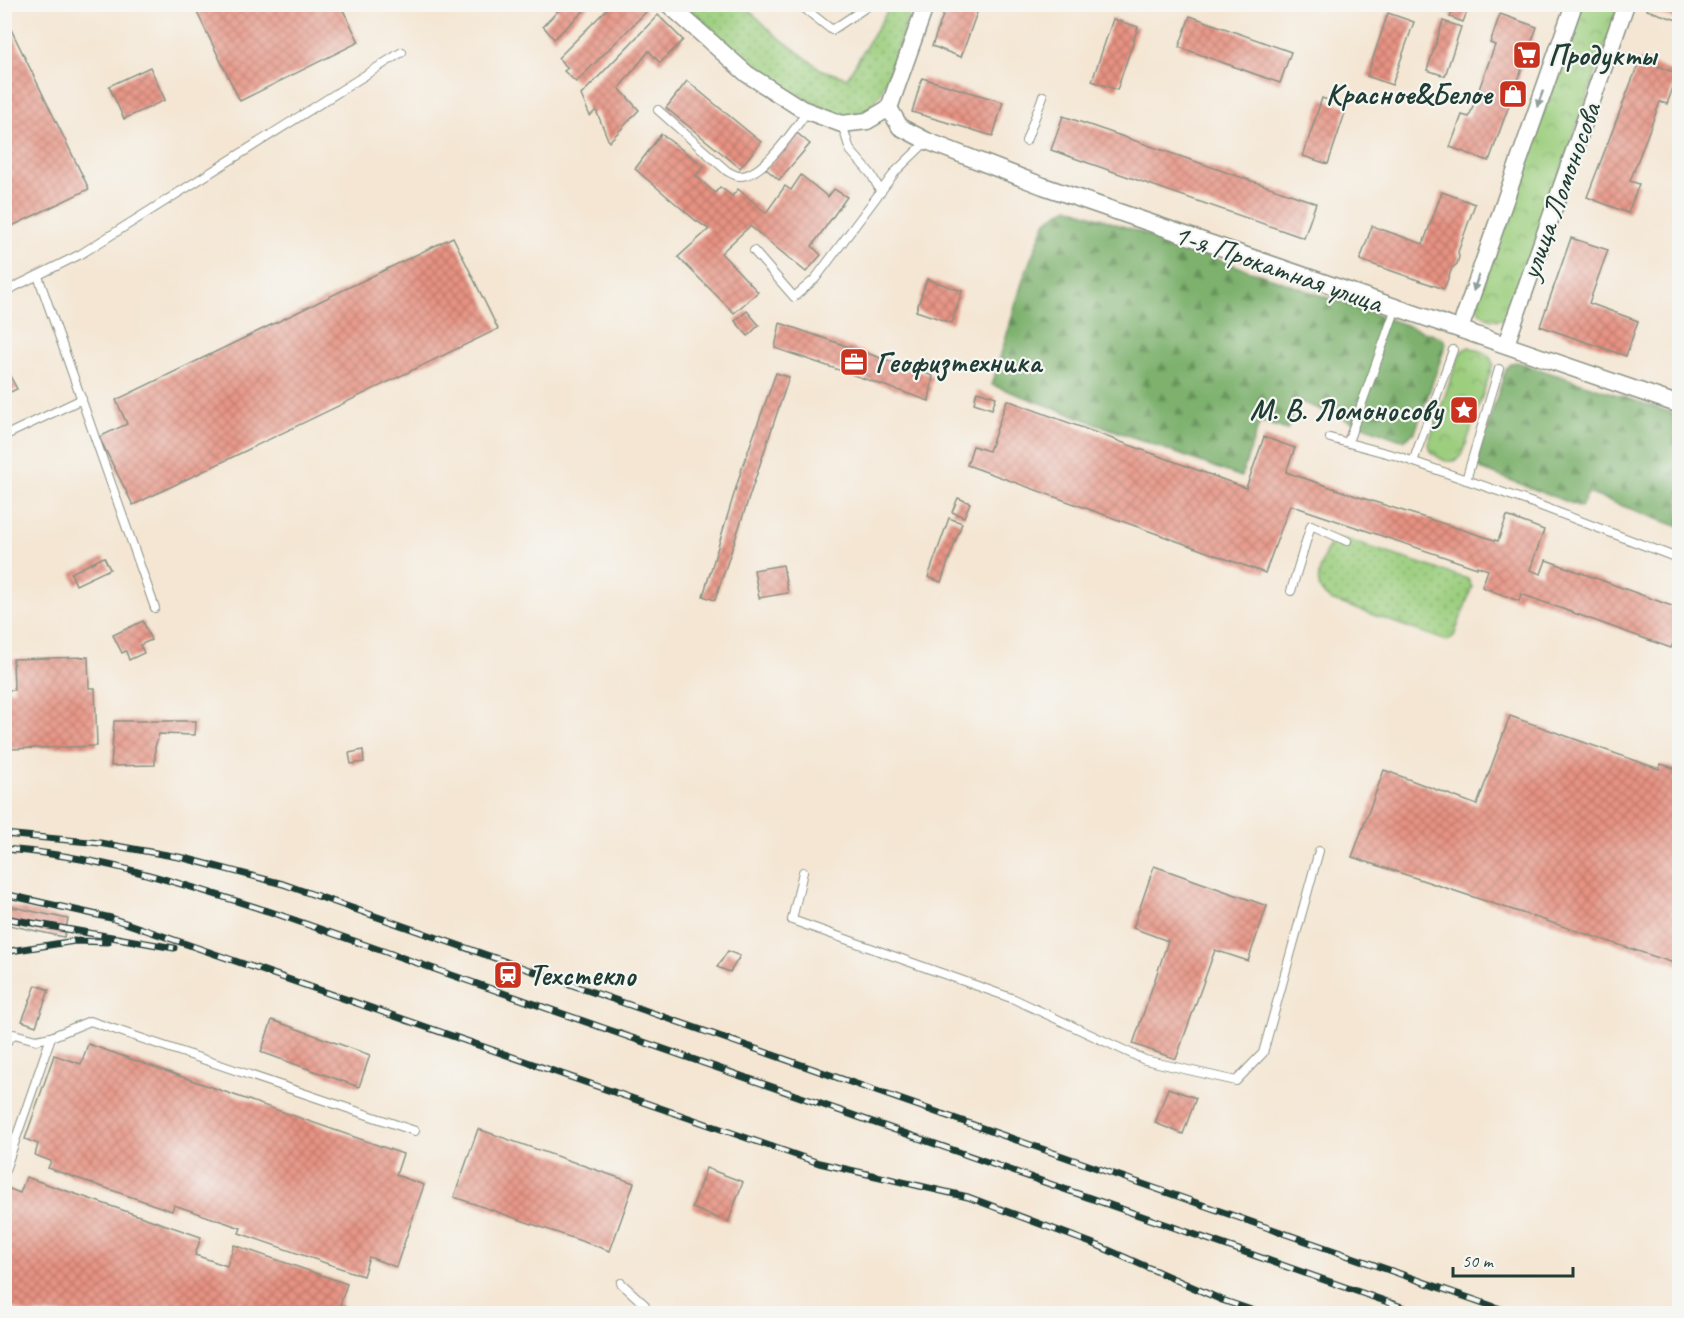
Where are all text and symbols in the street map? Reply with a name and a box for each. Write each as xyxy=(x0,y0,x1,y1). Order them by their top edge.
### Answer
place label: Продукты xyxy=(1548,36,1659,75)
supermarket icon: Продукты xyxy=(1511,39,1543,71)
place label: Красное&Белое xyxy=(1326,75,1494,113)
shop icon: Красное&Белое xyxy=(1497,78,1529,110)
one-way arrow xyxy=(1534,90,1544,108)
street label: улица Ломоносова xyxy=(1510,96,1610,286)
street label: 1-я Прокатная улица xyxy=(1169,215,1389,322)
one-way arrow xyxy=(1470,274,1480,292)
place label: Геофизтехника xyxy=(875,343,1044,382)
office icon: Геофизтехника xyxy=(838,346,870,378)
place label: М. В. Ломоносову xyxy=(1250,391,1445,430)
place icon: М. В. Ломоносову xyxy=(1448,394,1480,426)
place label: Техстекло xyxy=(529,956,638,994)
station icon: Техстекло xyxy=(492,959,524,991)
scale bar xyxy=(1453,1240,1573,1278)
text: 50 m xyxy=(1462,1250,1495,1272)

